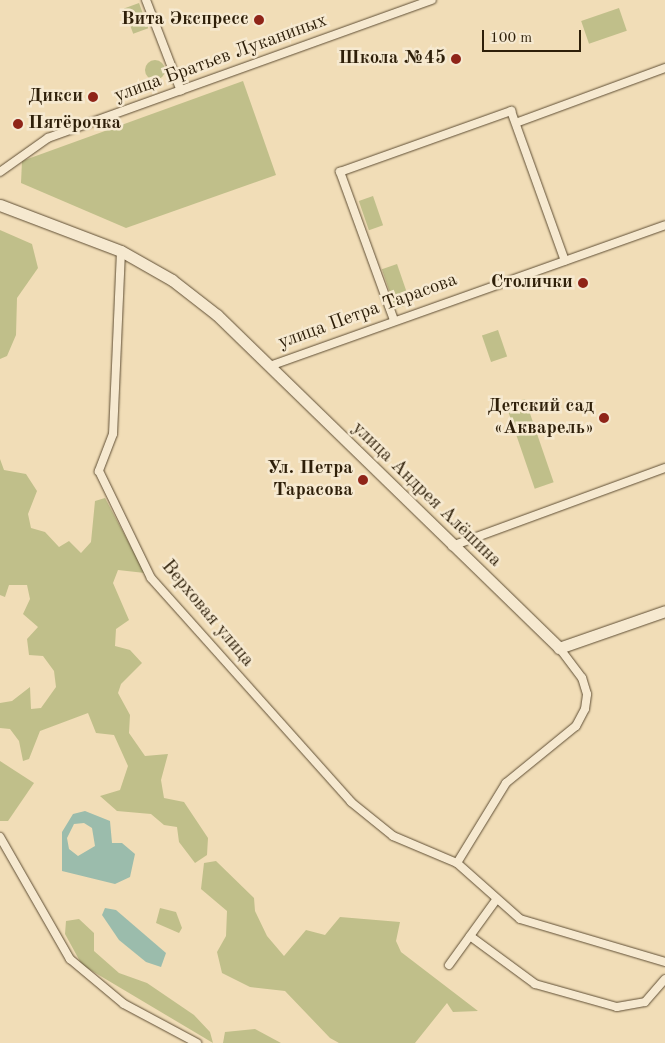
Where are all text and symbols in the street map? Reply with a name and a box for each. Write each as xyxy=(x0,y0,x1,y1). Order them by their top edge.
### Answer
place label: Вита Экспресс xyxy=(121,9,249,31)
street label: улица Братьев Луканиных xyxy=(111,10,331,108)
marker: Вита Экспресс xyxy=(253,14,265,26)
scale bar xyxy=(485,20,584,52)
text: 100 m xyxy=(490,31,532,46)
place label: Школа №45 xyxy=(338,48,446,70)
marker: Школа №45 xyxy=(450,53,462,65)
place label: Дикси xyxy=(28,86,83,108)
marker: Дикси xyxy=(87,91,99,103)
place label: Пятёрочка xyxy=(28,113,121,135)
marker: Пятёрочка xyxy=(12,118,24,130)
street label: улица Петра Тарасова xyxy=(276,269,460,355)
place label: Столички xyxy=(491,272,573,294)
marker: Столички xyxy=(577,277,589,289)
place label: Детский сад «Акварель» xyxy=(487,396,594,440)
marker: Детский сад «Акварель» xyxy=(598,412,610,424)
street label: улица Андрея Алёшина xyxy=(346,418,506,572)
place label: Ул. Петра Тарасова xyxy=(267,458,353,502)
marker: Ул. Петра Тарасова xyxy=(357,474,369,486)
street label: Верховая улица xyxy=(156,556,258,672)

